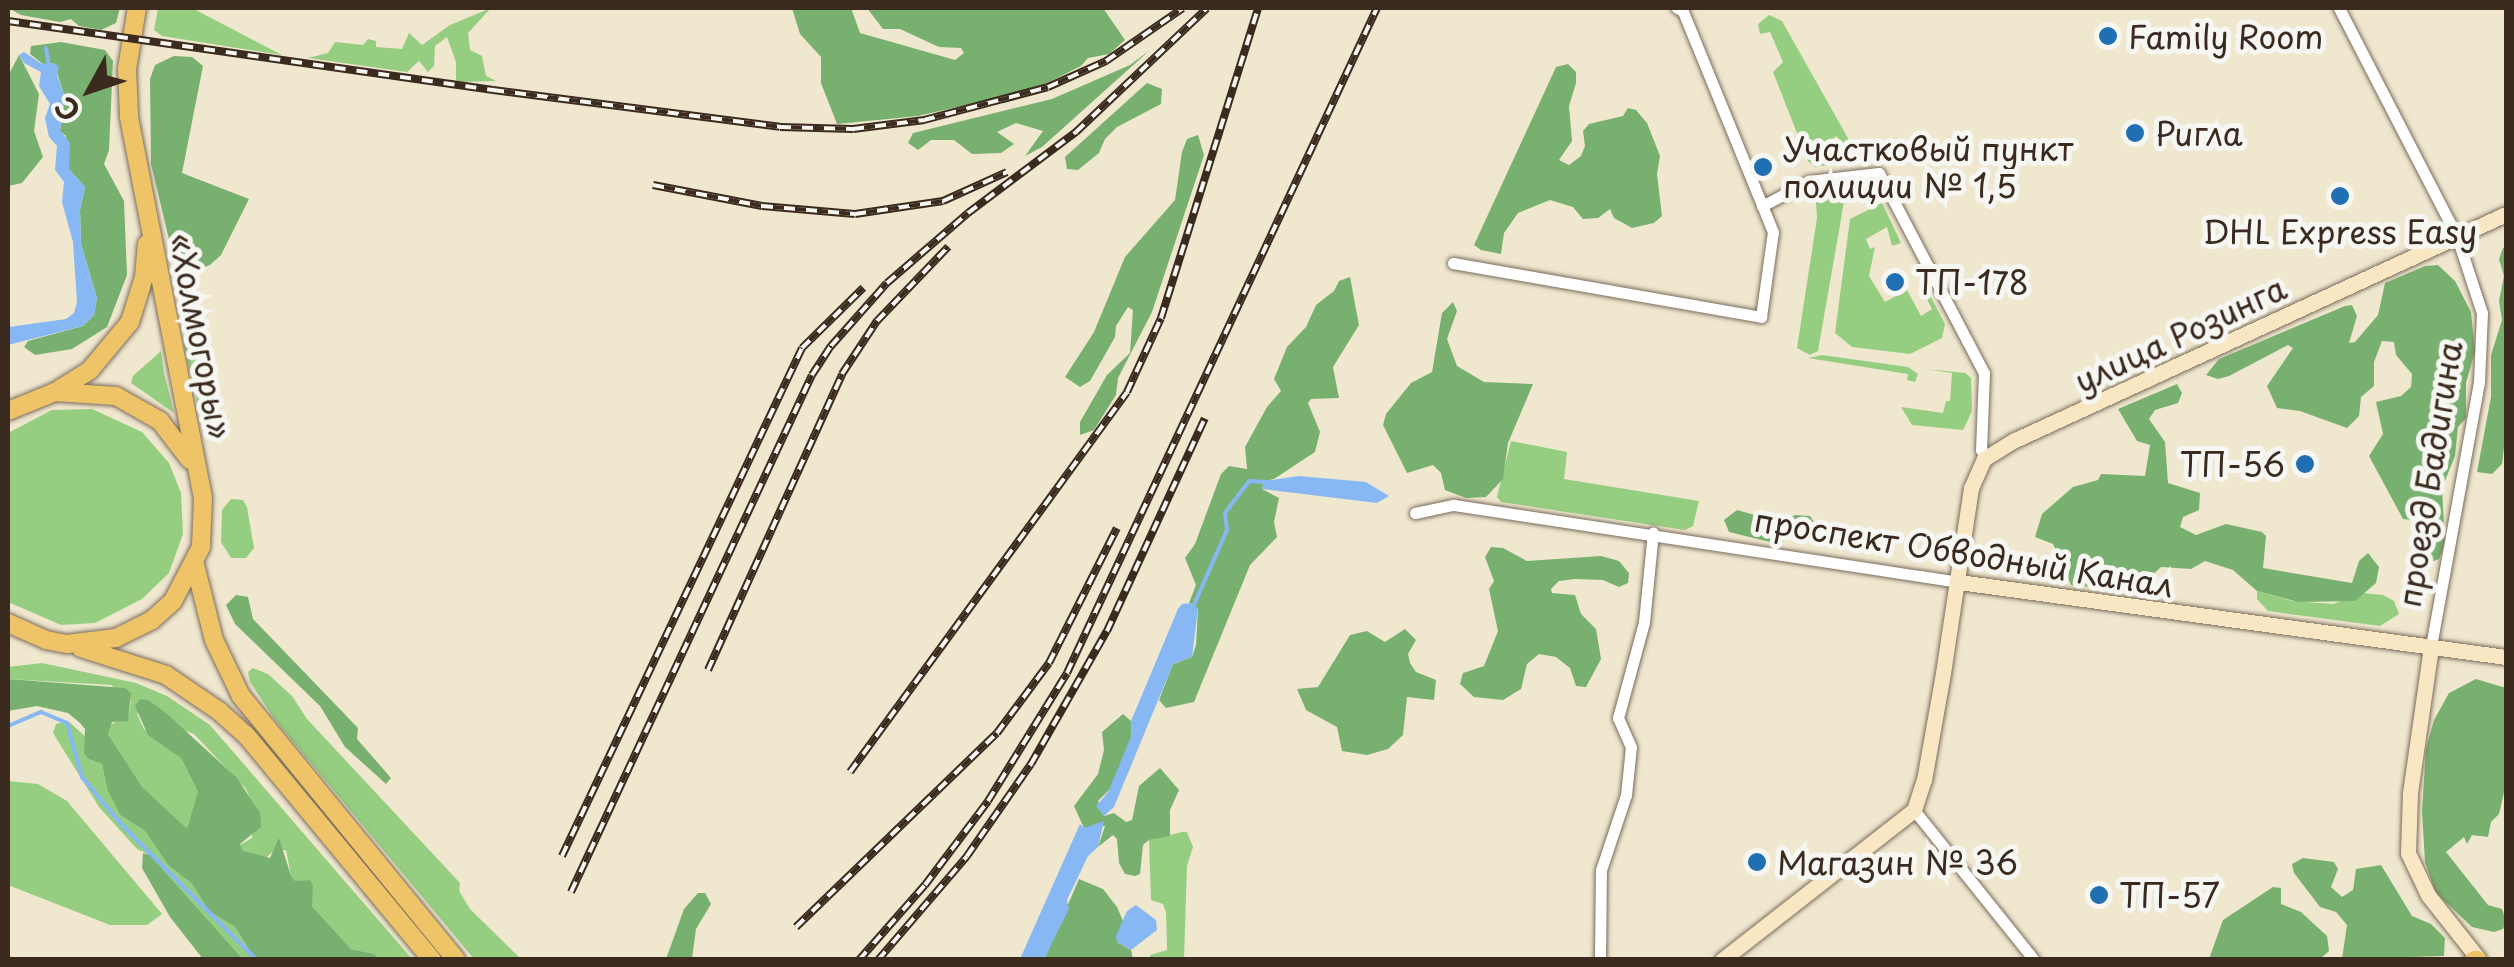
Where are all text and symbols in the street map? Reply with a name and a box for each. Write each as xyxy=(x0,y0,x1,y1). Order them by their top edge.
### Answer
place label: Family Room xyxy=(2128,17,2325,55)
marker: Family Room xyxy=(2097,25,2119,47)
north arrow xyxy=(40,40,140,140)
text: С xyxy=(43,88,90,131)
place label: Ригла xyxy=(2155,114,2243,152)
marker: Ригла xyxy=(2124,122,2146,144)
place label: Участковый пункт полиции № 1,5 xyxy=(1783,130,2072,205)
marker: Участковый пункт полиции № 1,5 xyxy=(1752,156,1774,178)
marker: DHL Express Easy xyxy=(2329,185,2351,207)
place label: DHL Express Easy xyxy=(2201,212,2479,250)
street label: «Холмогоры» xyxy=(162,230,240,442)
place label: ТП-178 xyxy=(1915,263,2029,301)
street label: улица Розинга xyxy=(2067,268,2293,400)
marker: ТП-178 xyxy=(1884,271,1906,293)
street label: проезд Бадигина xyxy=(2389,338,2469,610)
place label: ТП-56 xyxy=(2180,445,2285,483)
marker: ТП-56 xyxy=(2294,453,2316,475)
street label: проспект Обводный Канал xyxy=(1751,500,2177,604)
place label: Магазин № 36 xyxy=(1777,843,2018,881)
marker: Магазин № 36 xyxy=(1746,851,1768,873)
place label: ТП-57 xyxy=(2119,876,2220,914)
marker: ТП-57 xyxy=(2088,884,2110,906)

